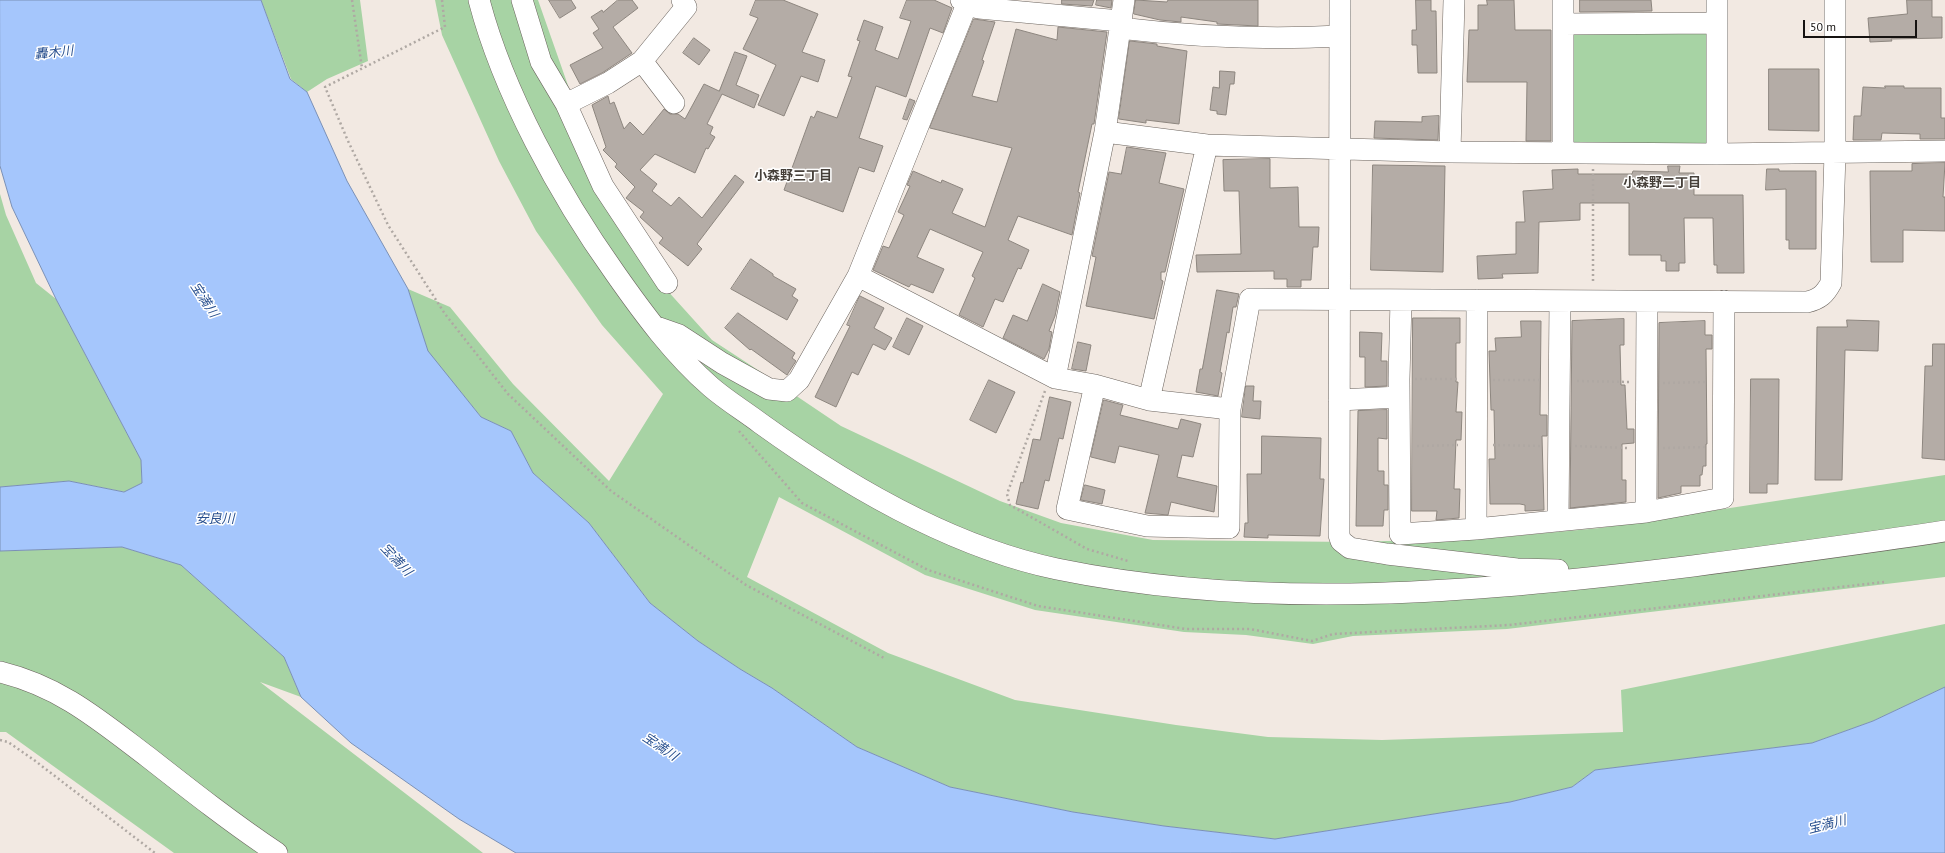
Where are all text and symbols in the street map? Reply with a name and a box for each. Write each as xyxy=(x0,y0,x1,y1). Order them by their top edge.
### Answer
scale bar xyxy=(1805,12,1919,38)
text: 50 m xyxy=(1810,19,1836,34)
water label: 轟木川 xyxy=(34,43,74,63)
district label: 小森野三丁目 xyxy=(754,168,832,184)
district label: 小森野二丁目 xyxy=(1623,175,1701,191)
water label: 宝満川 xyxy=(187,279,221,321)
water label: 安良川 xyxy=(196,511,234,527)
water label: 宝満川 xyxy=(377,540,415,580)
water label: 宝満川 xyxy=(639,730,681,764)
water label: 宝満川 xyxy=(1806,813,1848,837)

